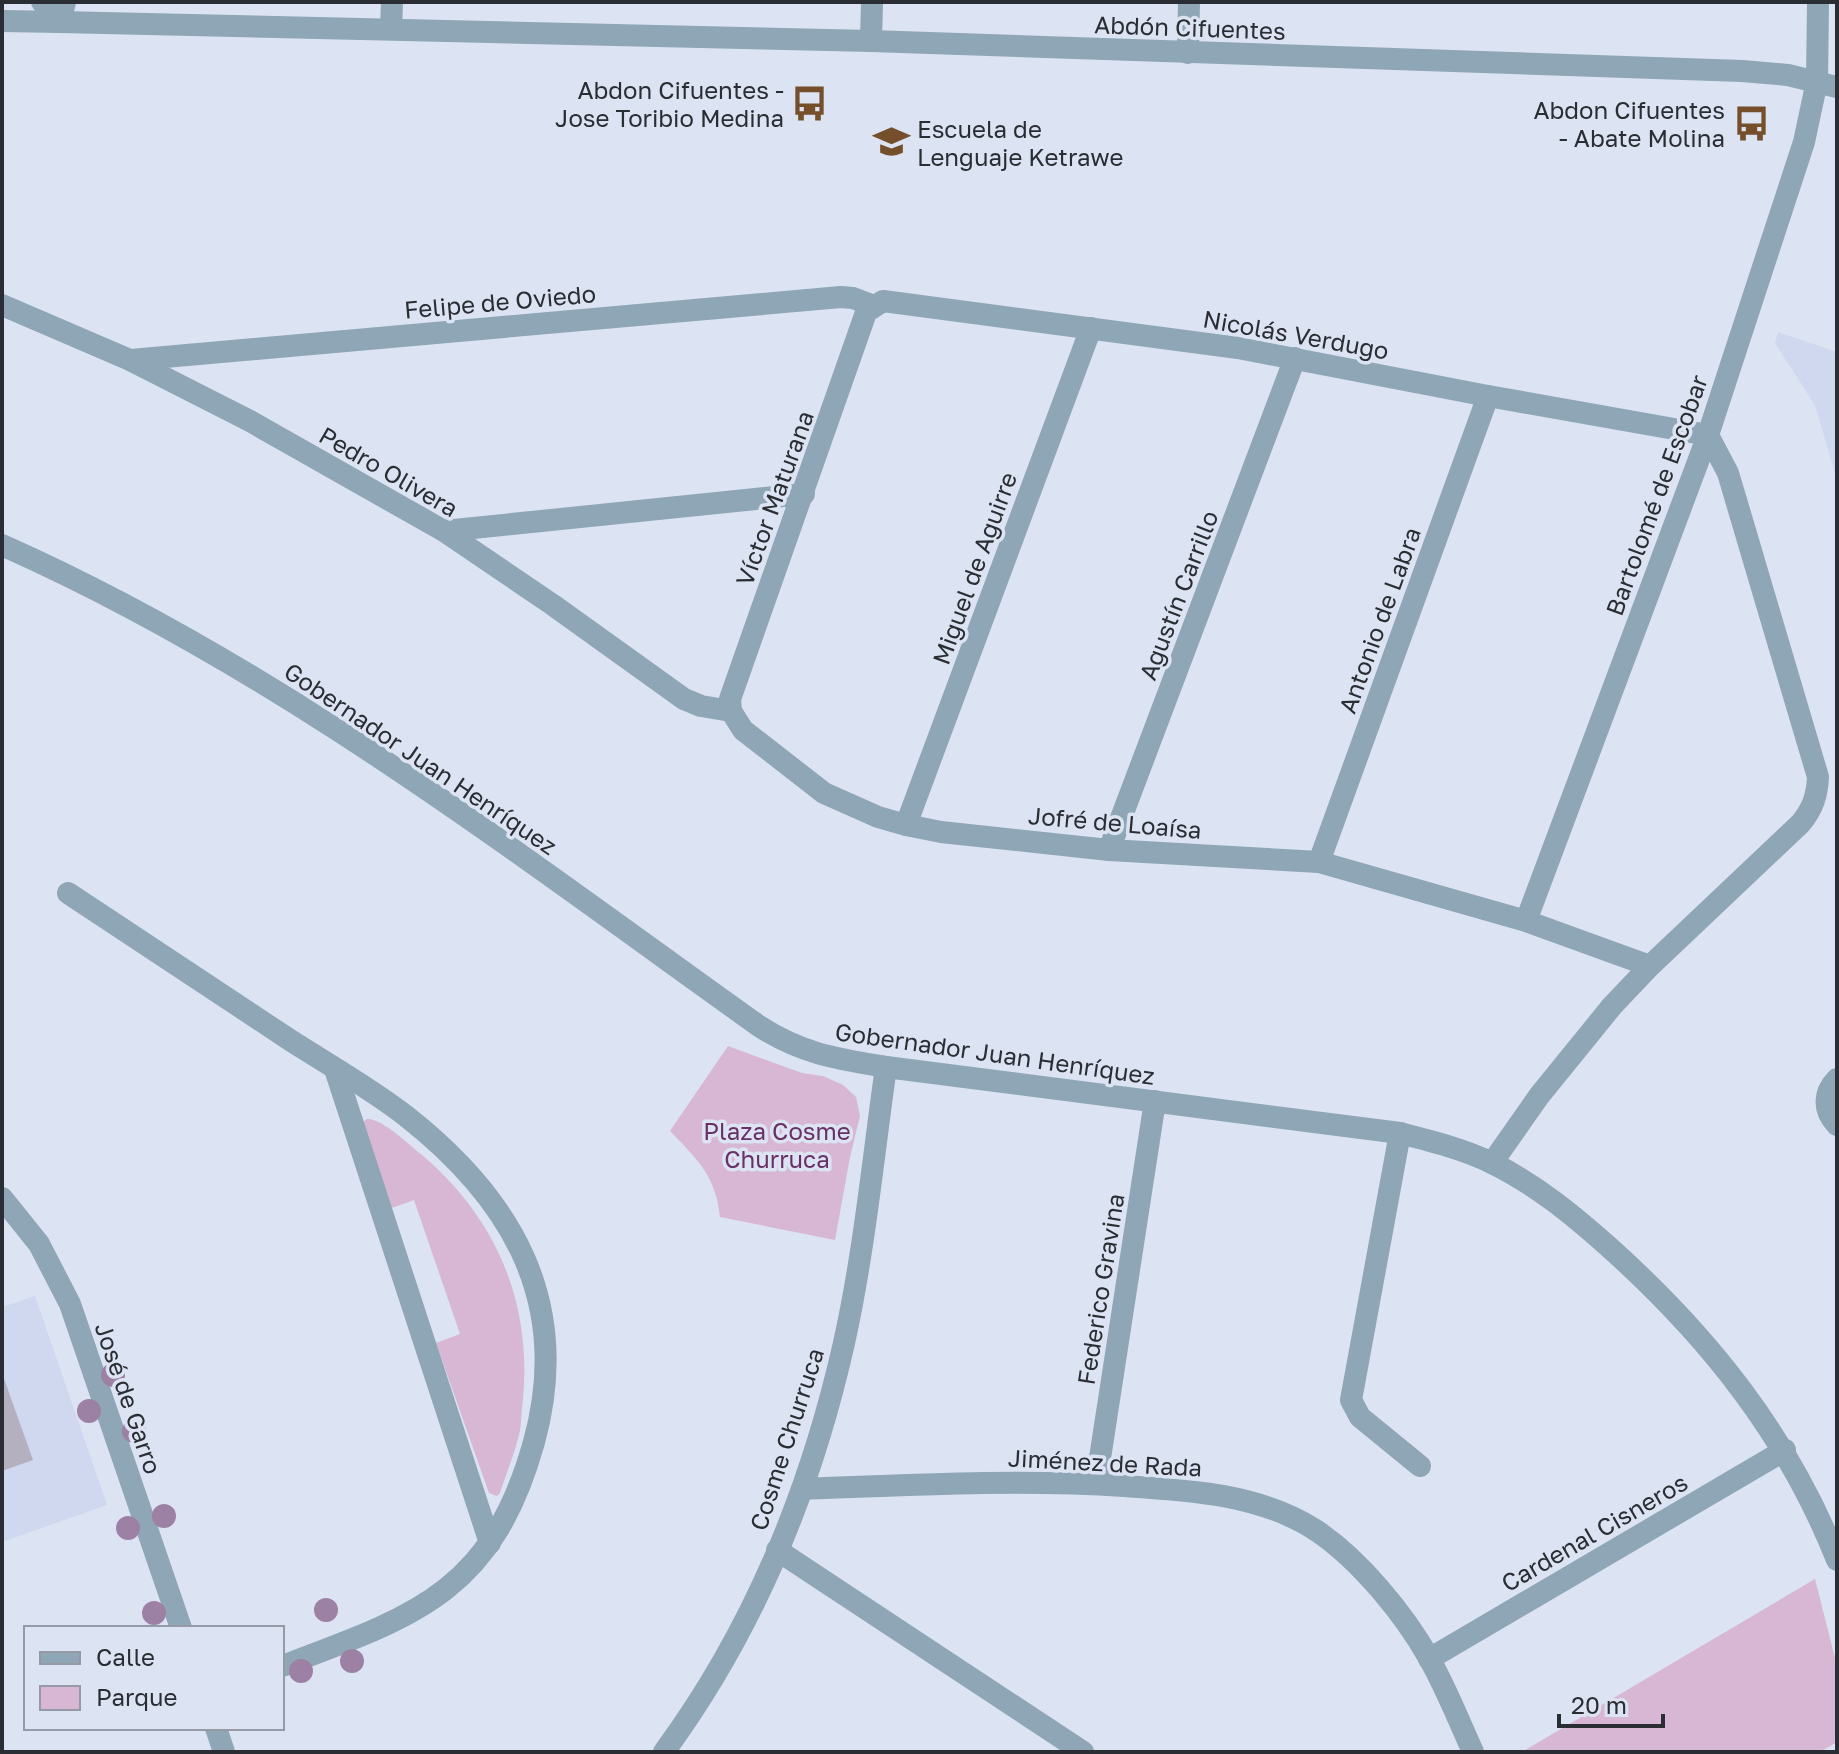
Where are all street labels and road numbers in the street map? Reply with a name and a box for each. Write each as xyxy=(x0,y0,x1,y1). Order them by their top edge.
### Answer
street label: Abdón Cifuentes xyxy=(1094,9,1286,45)
street label: Felipe de Oviedo xyxy=(403,278,597,324)
street label: Nicolás Verdugo xyxy=(1201,303,1391,365)
street label: Bartolomé de Escobar xyxy=(1599,371,1713,619)
street label: Víctor Maturana xyxy=(729,407,819,589)
street label: Pedro Olivera xyxy=(315,420,463,522)
street label: Miguel de Aguirre xyxy=(926,468,1022,668)
street label: Agustín Carrillo xyxy=(1132,506,1224,684)
street label: Antonio de Labra xyxy=(1332,523,1426,717)
street label: Gobernador Juan Henríquez xyxy=(279,656,563,860)
street label: Jofré de Loaísa xyxy=(1027,800,1203,844)
street label: Gobernador Juan Henríquez xyxy=(833,1016,1157,1090)
street label: Federico Gravina xyxy=(1071,1191,1129,1387)
street label: José de Garro xyxy=(90,1318,168,1478)
street label: Cosme Churruca xyxy=(743,1344,829,1534)
street label: Jiménez de Rada xyxy=(1007,1442,1203,1482)
street label: Cardenal Cisneros xyxy=(1496,1467,1692,1597)

